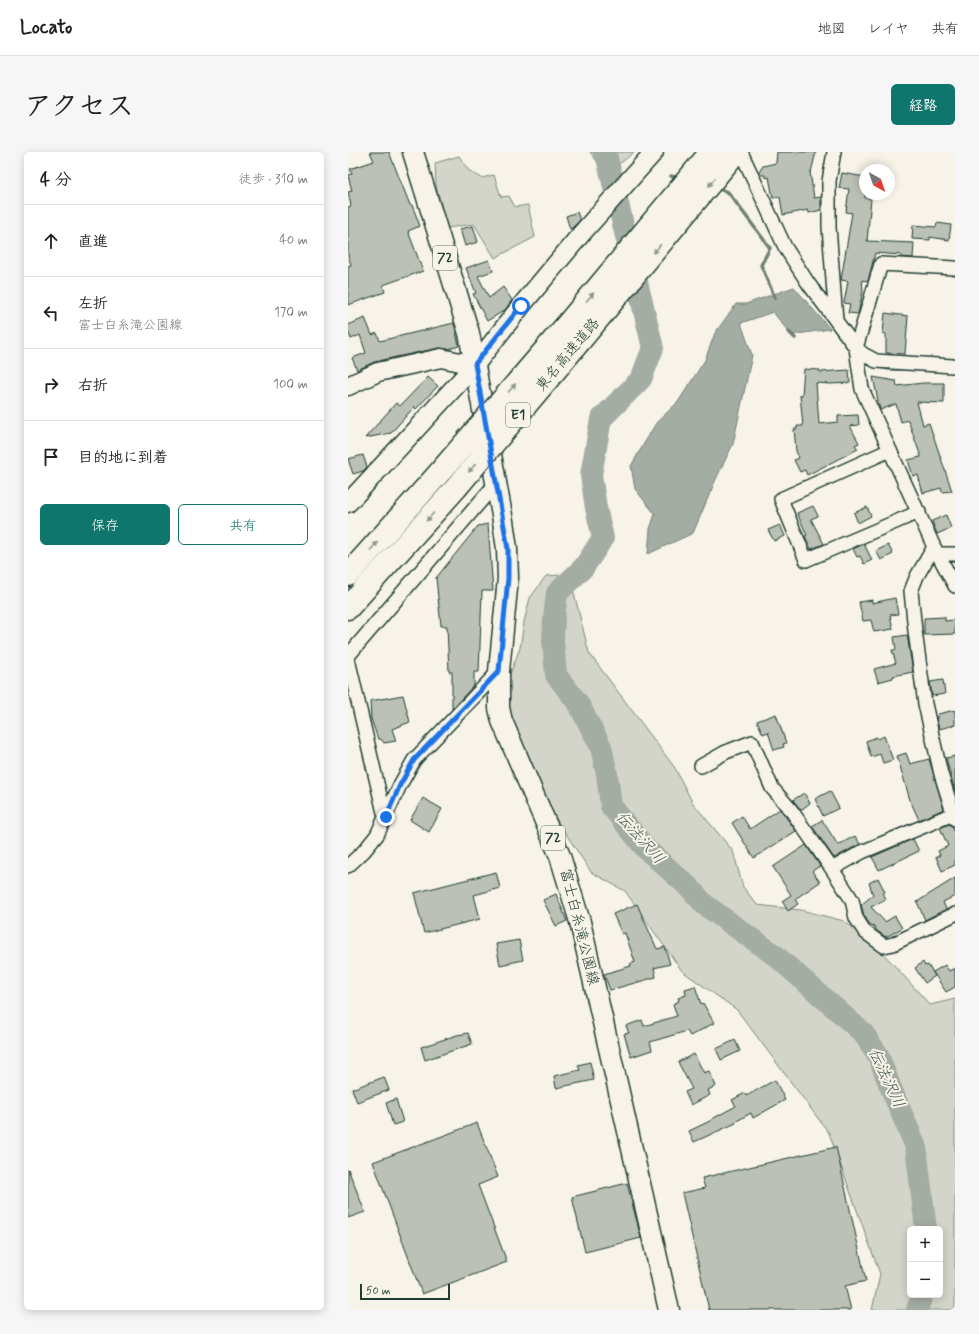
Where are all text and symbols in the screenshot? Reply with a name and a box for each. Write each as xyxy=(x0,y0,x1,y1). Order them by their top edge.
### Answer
text: Locato xyxy=(20,15,72,40)
text: 地図 xyxy=(818,20,846,38)
text: レイヤ xyxy=(868,20,909,38)
text: 共有 xyxy=(931,20,959,38)
button: 経路 xyxy=(891,84,955,125)
text: アクセス xyxy=(24,89,134,126)
north arrow xyxy=(859,164,895,200)
text: 4 分 xyxy=(40,169,71,191)
text: 徒歩 · 310 m xyxy=(239,171,308,188)
one-way arrow xyxy=(707,177,716,188)
icon: ahead xyxy=(40,230,62,252)
text: 直進 xyxy=(78,232,108,252)
text: 40 m xyxy=(279,232,308,249)
one-way arrow xyxy=(653,243,662,254)
road number: 72 xyxy=(433,246,457,270)
one-way arrow xyxy=(586,292,595,303)
text: 左折 xyxy=(78,294,108,314)
route start xyxy=(512,297,530,315)
icon: left xyxy=(40,302,62,324)
text: 170 m xyxy=(274,304,308,321)
street label: 東名高速道路 xyxy=(531,314,605,396)
text: 富士白糸滝公園線 xyxy=(78,317,182,334)
icon: right xyxy=(40,374,62,396)
text: 右折 xyxy=(78,376,108,396)
text: 100 m xyxy=(273,376,308,393)
one-way arrow xyxy=(508,383,517,393)
road number: E1 xyxy=(506,403,530,427)
icon: arrive xyxy=(40,446,62,468)
text: 目的地に到着 xyxy=(78,448,168,468)
one-way arrow xyxy=(468,463,477,474)
button: 保存 xyxy=(40,504,170,545)
button: 共有 xyxy=(178,504,308,545)
one-way arrow xyxy=(426,512,435,521)
one-way arrow xyxy=(369,541,379,551)
water label: 伝法沢川 xyxy=(611,807,669,869)
route end xyxy=(377,808,395,826)
road number: 72 xyxy=(541,826,565,850)
street label: 富士白糸滝公園線 xyxy=(555,866,603,988)
water label: 伝法沢川 xyxy=(863,1045,909,1111)
map controls xyxy=(907,1226,943,1298)
button: + xyxy=(907,1226,943,1262)
button: − xyxy=(907,1262,943,1298)
scale bar xyxy=(360,1282,450,1301)
text: 50 m xyxy=(366,1284,391,1298)

